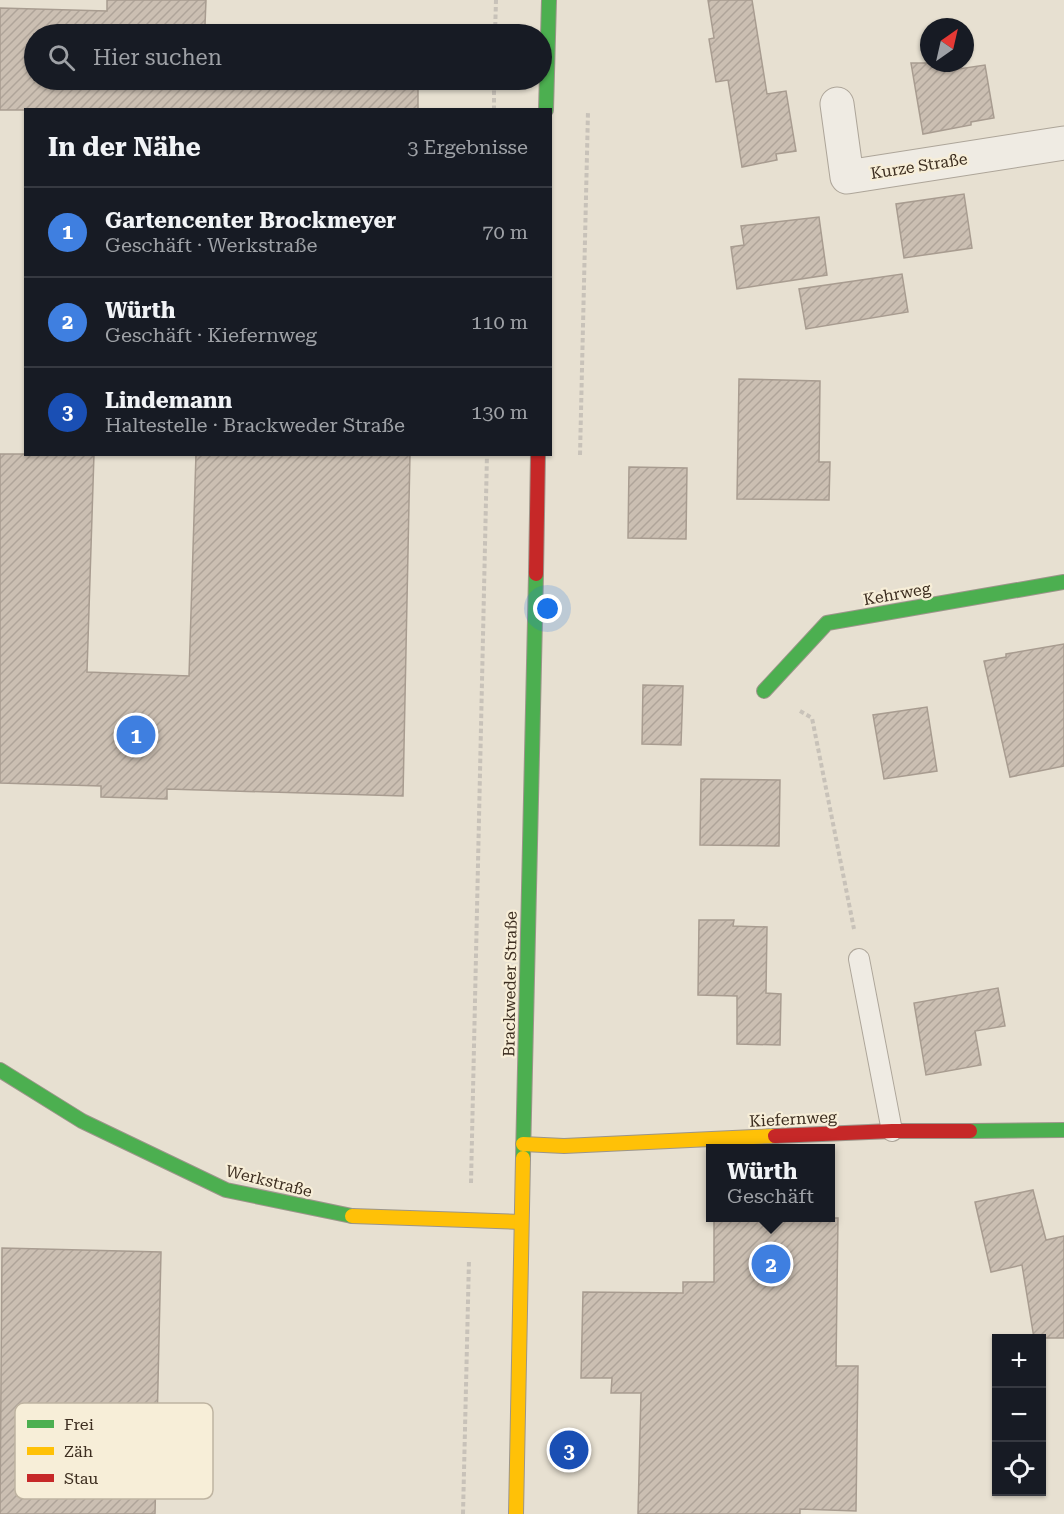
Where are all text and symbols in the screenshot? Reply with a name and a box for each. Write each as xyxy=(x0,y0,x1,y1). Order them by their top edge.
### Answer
north arrow xyxy=(920,18,974,72)
search box xyxy=(24,24,552,90)
icon: search xyxy=(45,41,78,74)
text: Hier suchen xyxy=(93,45,222,70)
text: In der Nähe xyxy=(48,132,201,162)
text: 3 Ergebnisse xyxy=(407,135,528,159)
street label: Kurze Straße xyxy=(869,149,969,183)
text: Gartencenter Brockmeyer xyxy=(105,208,396,233)
text: 1 xyxy=(62,220,73,244)
text: 70 m xyxy=(482,220,528,244)
text: Geschäft · Werkstraße xyxy=(105,233,318,257)
text: Würth xyxy=(105,298,175,323)
text: 2 xyxy=(62,310,73,334)
text: 110 m xyxy=(471,310,528,334)
text: Geschäft · Kiefernweg xyxy=(105,323,317,347)
text: Lindemann xyxy=(105,388,232,413)
text: 3 xyxy=(62,400,73,424)
text: 130 m xyxy=(471,400,528,424)
text: Haltestelle · Brackweder Straße xyxy=(105,413,405,437)
street label: Kehrweg xyxy=(862,579,933,609)
your location xyxy=(533,594,562,623)
pin: 1 xyxy=(116,712,156,758)
street label: Brackweder Straße xyxy=(499,911,521,1057)
street label: Kiefernweg xyxy=(749,1107,838,1131)
popup xyxy=(706,1144,835,1222)
text: Würth xyxy=(727,1159,797,1184)
street label: Werkstraße xyxy=(224,1161,314,1201)
text: Geschäft xyxy=(727,1184,814,1208)
pin: 2 xyxy=(752,1242,790,1286)
map controls xyxy=(992,1334,1046,1496)
button: + xyxy=(992,1334,1046,1388)
button: − xyxy=(992,1388,1046,1442)
legend xyxy=(15,1403,213,1499)
text: Frei xyxy=(64,1415,94,1434)
pin: 3 xyxy=(550,1428,588,1472)
text: Zäh xyxy=(64,1442,93,1461)
button: locate xyxy=(992,1442,1046,1496)
text: Stau xyxy=(64,1469,98,1488)

